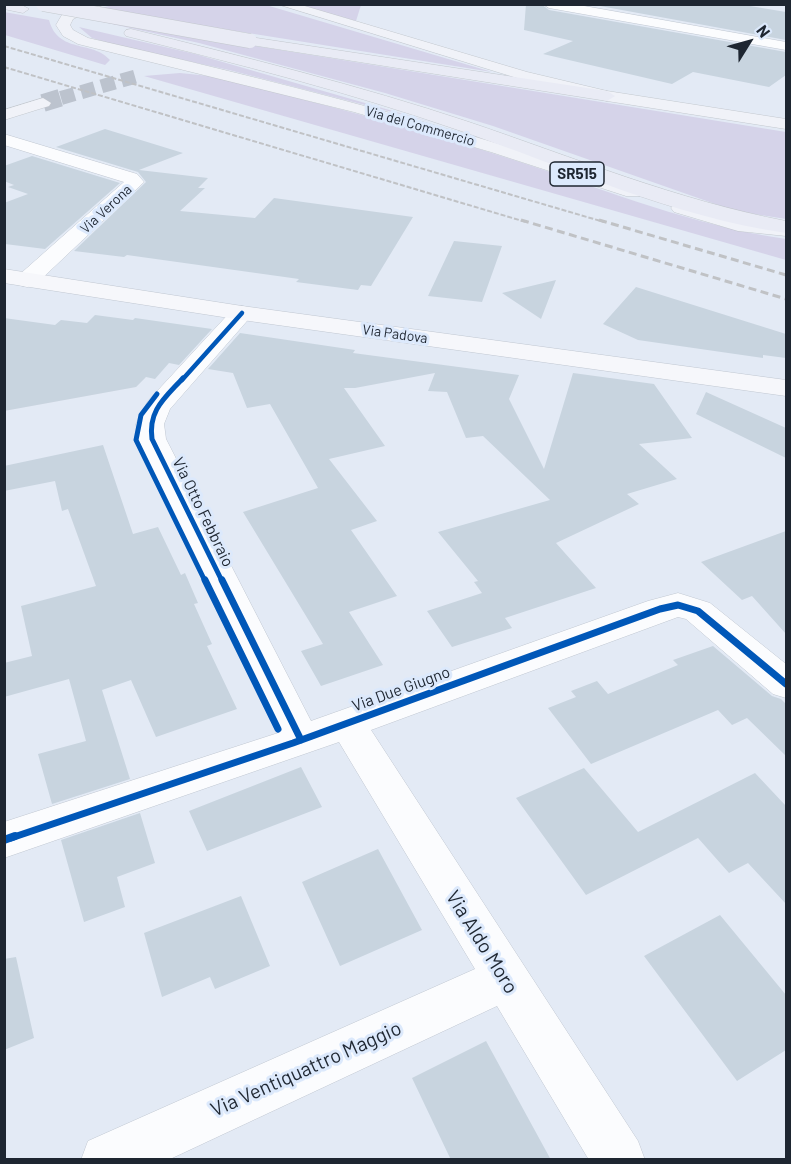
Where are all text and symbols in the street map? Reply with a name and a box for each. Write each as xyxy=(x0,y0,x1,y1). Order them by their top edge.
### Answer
north arrow xyxy=(719,12,779,72)
text: N xyxy=(753,21,775,41)
street label: Via del Commercio xyxy=(363,102,477,150)
road number: SR515 xyxy=(550,162,604,186)
street label: Via Verona xyxy=(77,181,135,237)
street label: Via Padova xyxy=(361,321,429,347)
street label: Via Otto Febbraio xyxy=(168,454,238,570)
street label: Via Due Giugno xyxy=(349,662,453,716)
street label: Via Aldo Moro xyxy=(441,886,523,998)
street label: Via Ventiquattro Maggio xyxy=(207,1016,405,1122)

